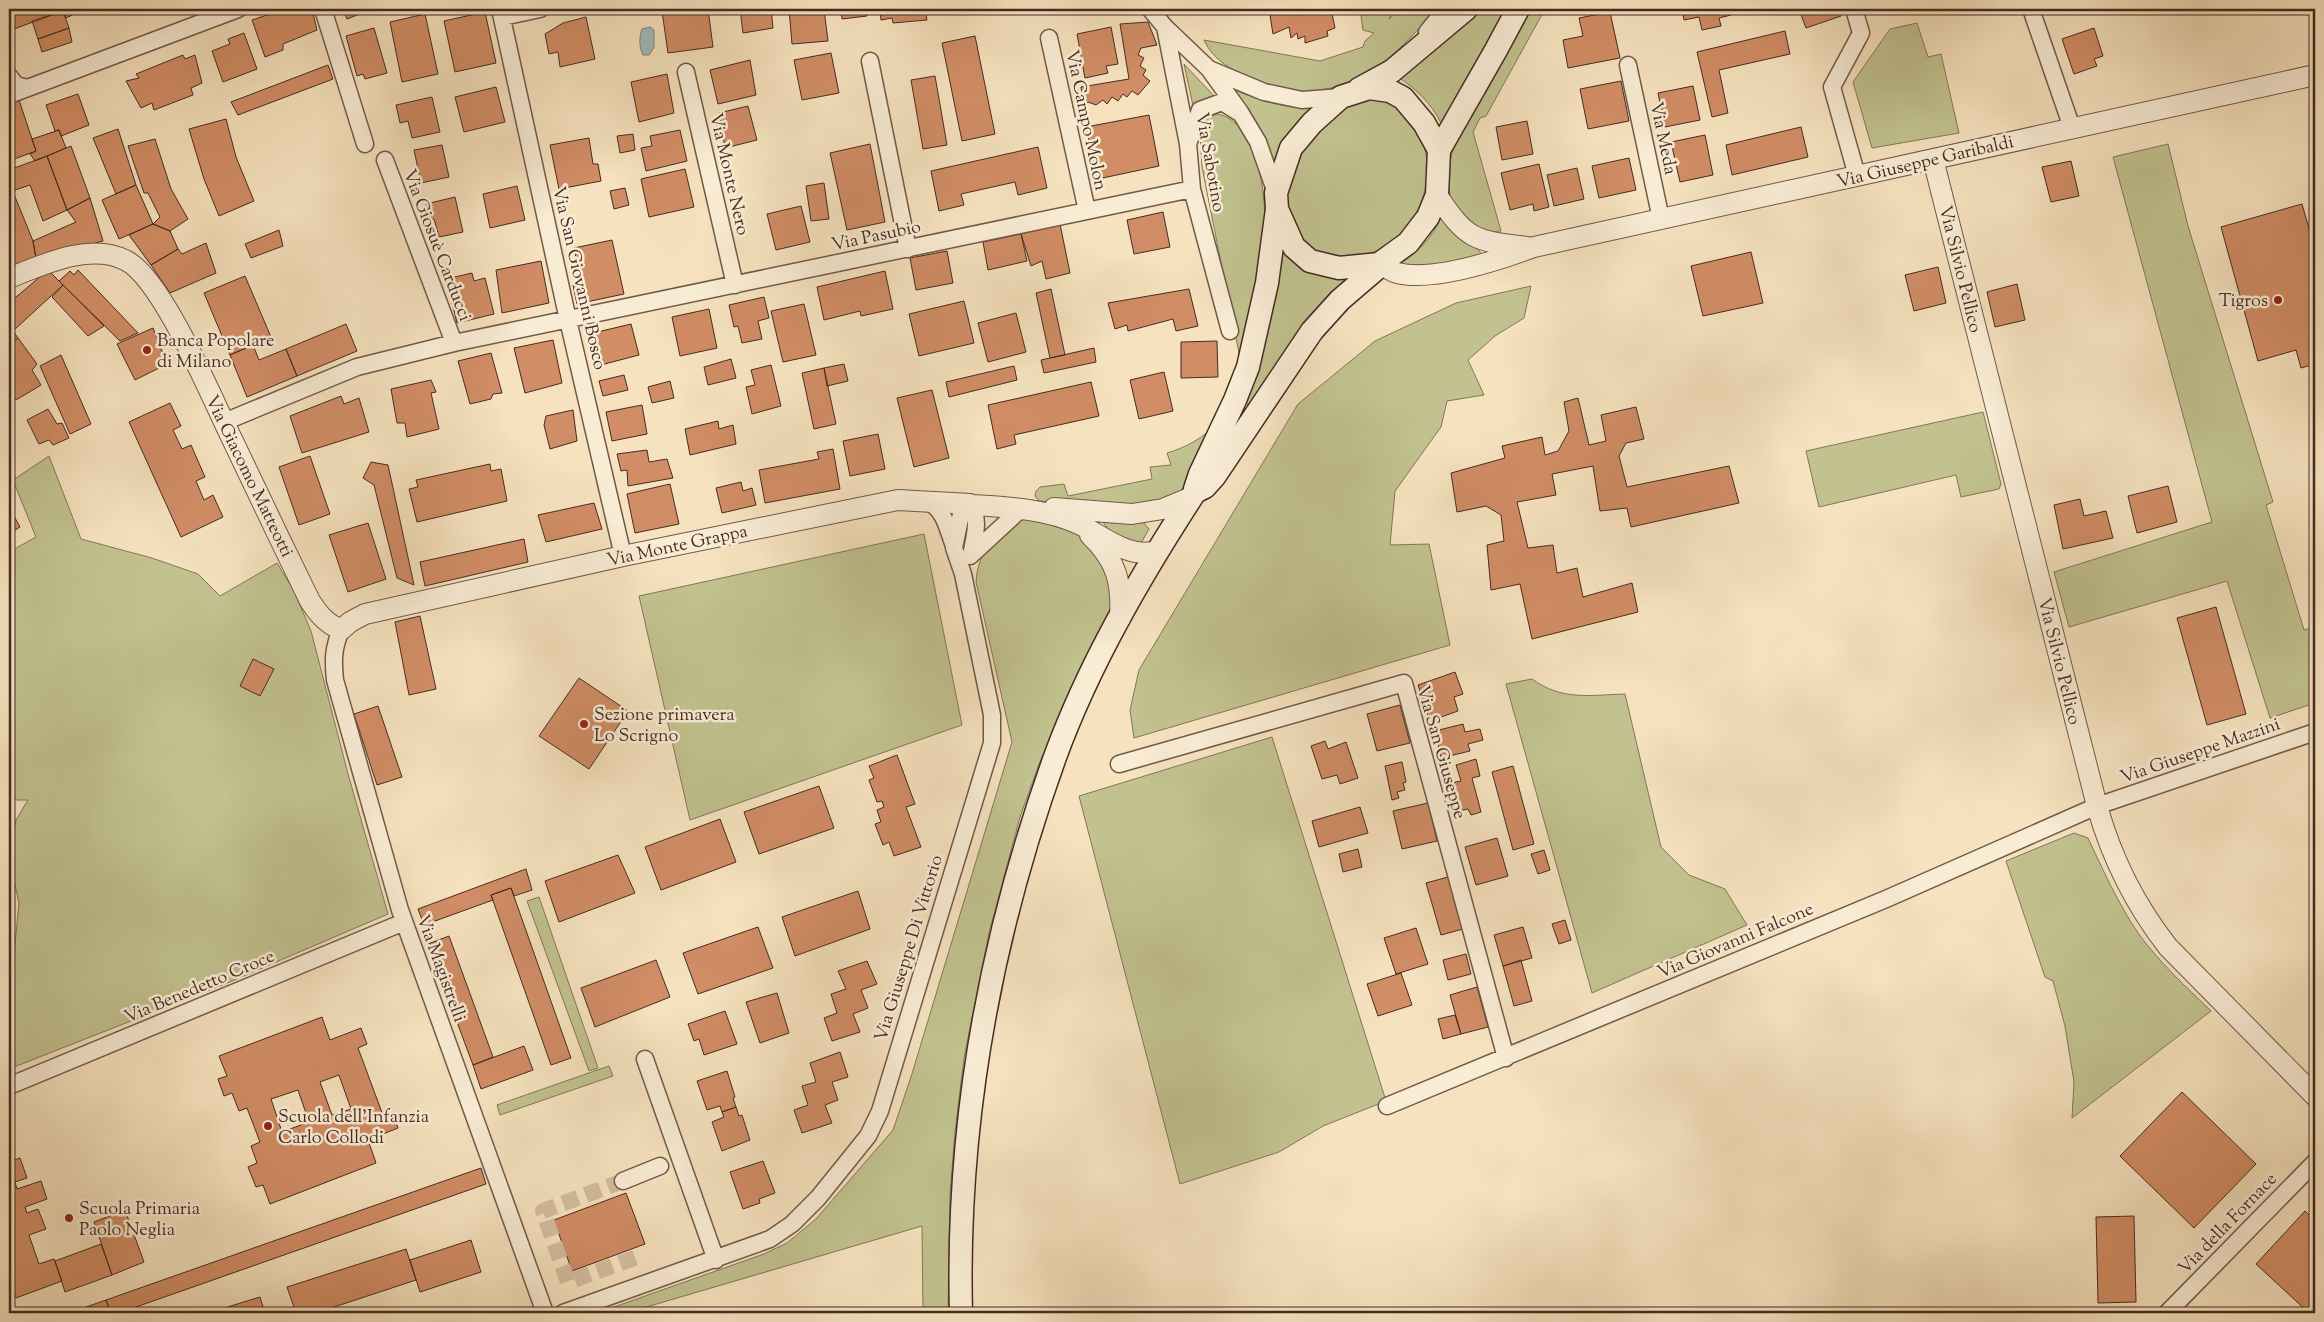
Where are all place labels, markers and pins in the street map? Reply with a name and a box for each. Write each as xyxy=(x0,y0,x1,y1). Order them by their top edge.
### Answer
place label: Tigros xyxy=(2219,289,2268,315)
marker: Tigros xyxy=(2272,294,2284,306)
place label: Banca Popolare di Milano xyxy=(157,329,274,376)
marker: Banca Popolare di Milano xyxy=(141,344,153,356)
place label: Sezione primavera Lo Scrigno xyxy=(594,703,735,750)
marker: Sezione primavera Lo Scrigno xyxy=(578,718,590,730)
place label: Scuola dell'Infanzia Carlo Collodi xyxy=(278,1105,429,1152)
marker: Scuola dell'Infanzia Carlo Collodi xyxy=(262,1120,274,1132)
place label: Scuola Primaria Paolo Neglia xyxy=(79,1197,200,1244)
marker: Scuola Primaria Paolo Neglia xyxy=(63,1212,75,1224)

